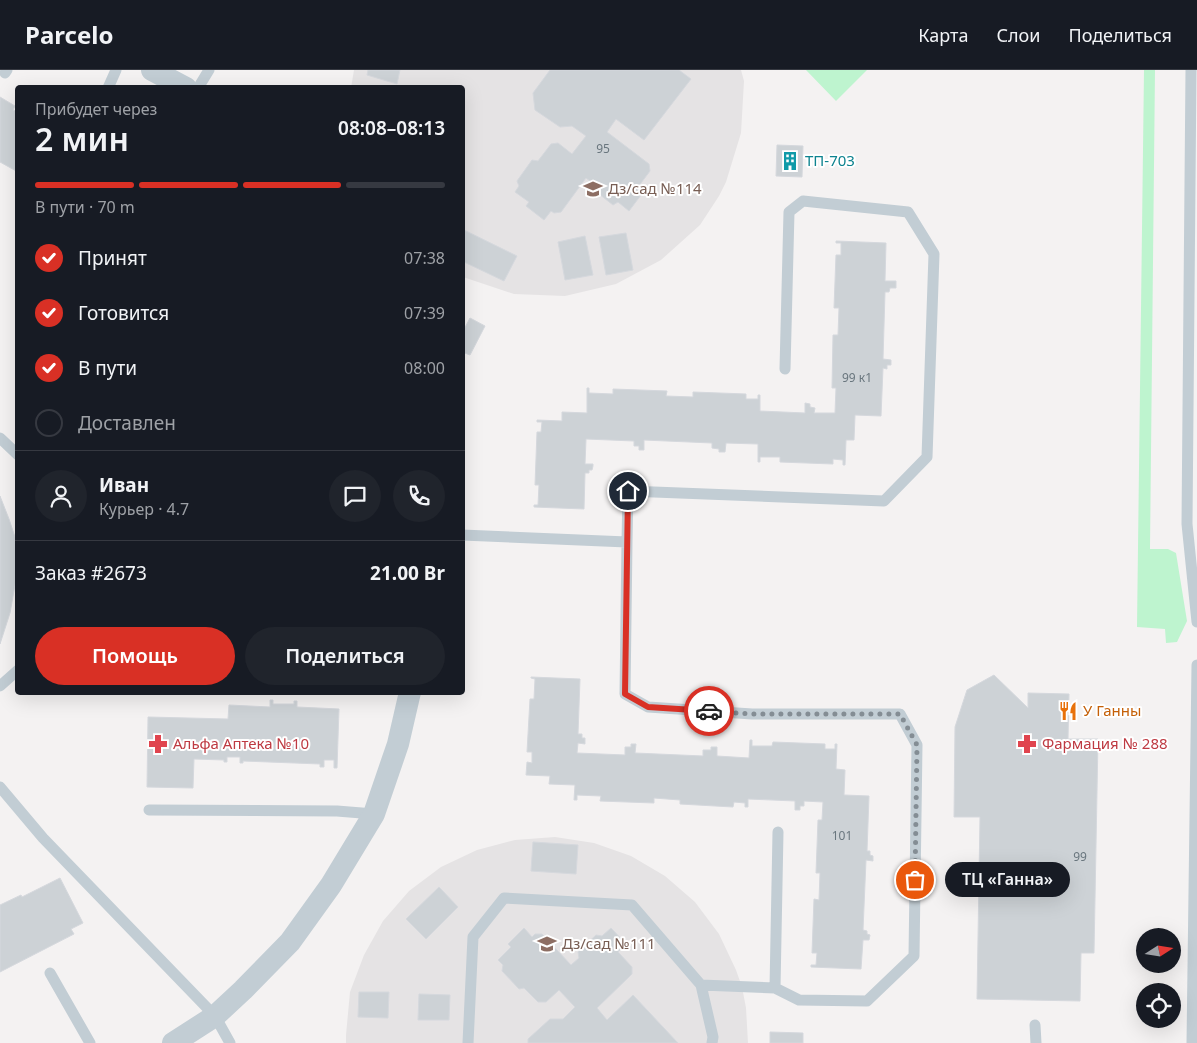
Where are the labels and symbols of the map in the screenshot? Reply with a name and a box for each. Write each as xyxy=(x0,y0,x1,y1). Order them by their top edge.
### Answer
house number: 95 xyxy=(596,140,610,157)
building icon: ТП-703 xyxy=(779,150,801,172)
place label: ТП-703 xyxy=(805,150,855,170)
school or university icon: Дз/сад №114 xyxy=(582,178,604,200)
place label: Дз/сад №114 xyxy=(608,178,702,198)
house number: 99 к1 xyxy=(842,369,872,386)
pin xyxy=(607,470,649,512)
courier xyxy=(684,686,734,736)
restaurant icon: У Ганны xyxy=(1057,700,1079,722)
place label: У Ганны xyxy=(1083,700,1141,720)
pharmacy icon: Альфа Аптека №10 xyxy=(147,733,169,755)
place label: Альфа Аптека №10 xyxy=(173,733,309,753)
pharmacy icon: Фармация № 288 xyxy=(1016,733,1038,755)
place label: Фармация № 288 xyxy=(1042,733,1168,753)
house number: 101 xyxy=(832,827,852,844)
house number: 99 xyxy=(1073,848,1087,865)
pin xyxy=(894,859,936,901)
callout: ТЦ «Ганна» xyxy=(945,862,1070,898)
north arrow xyxy=(1136,928,1181,972)
school or university icon: Дз/сад №111 xyxy=(536,933,558,955)
place label: Дз/сад №111 xyxy=(562,933,656,953)

